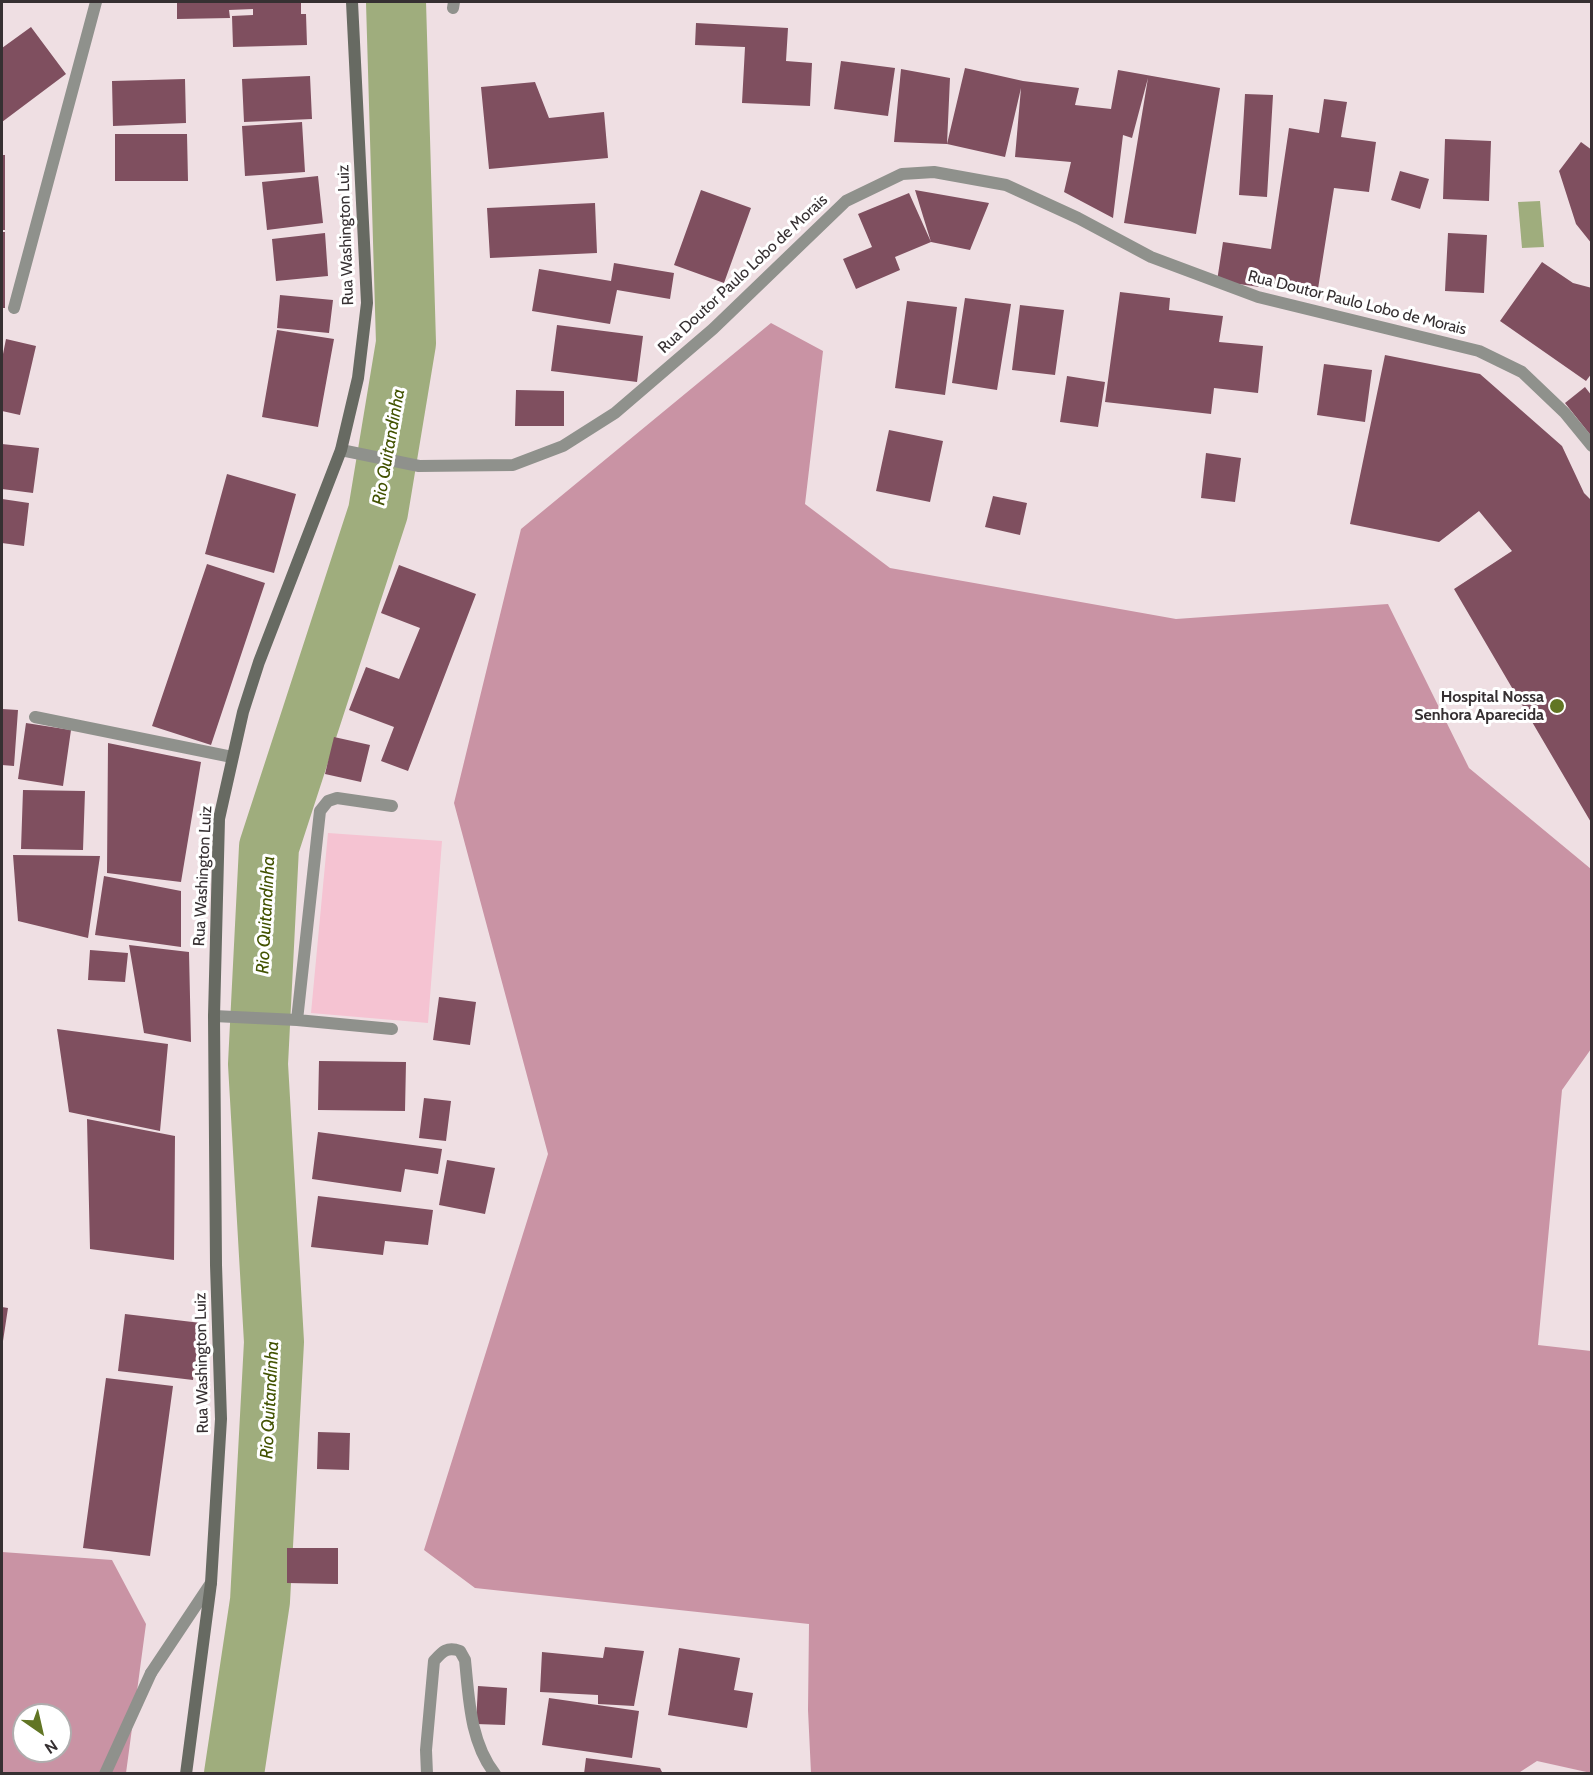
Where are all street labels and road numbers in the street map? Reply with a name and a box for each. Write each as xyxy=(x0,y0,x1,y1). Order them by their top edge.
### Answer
street label: Rua Washington Luiz xyxy=(334,164,358,306)
street label: Rua Doutor Paulo Lobo de Morais xyxy=(654,190,832,358)
street label: Rua Doutor Paulo Lobo de Morais xyxy=(1246,267,1468,339)
street label: Rua Washington Luiz xyxy=(190,805,216,947)
street label: Rua Washington Luiz xyxy=(191,1292,213,1434)

